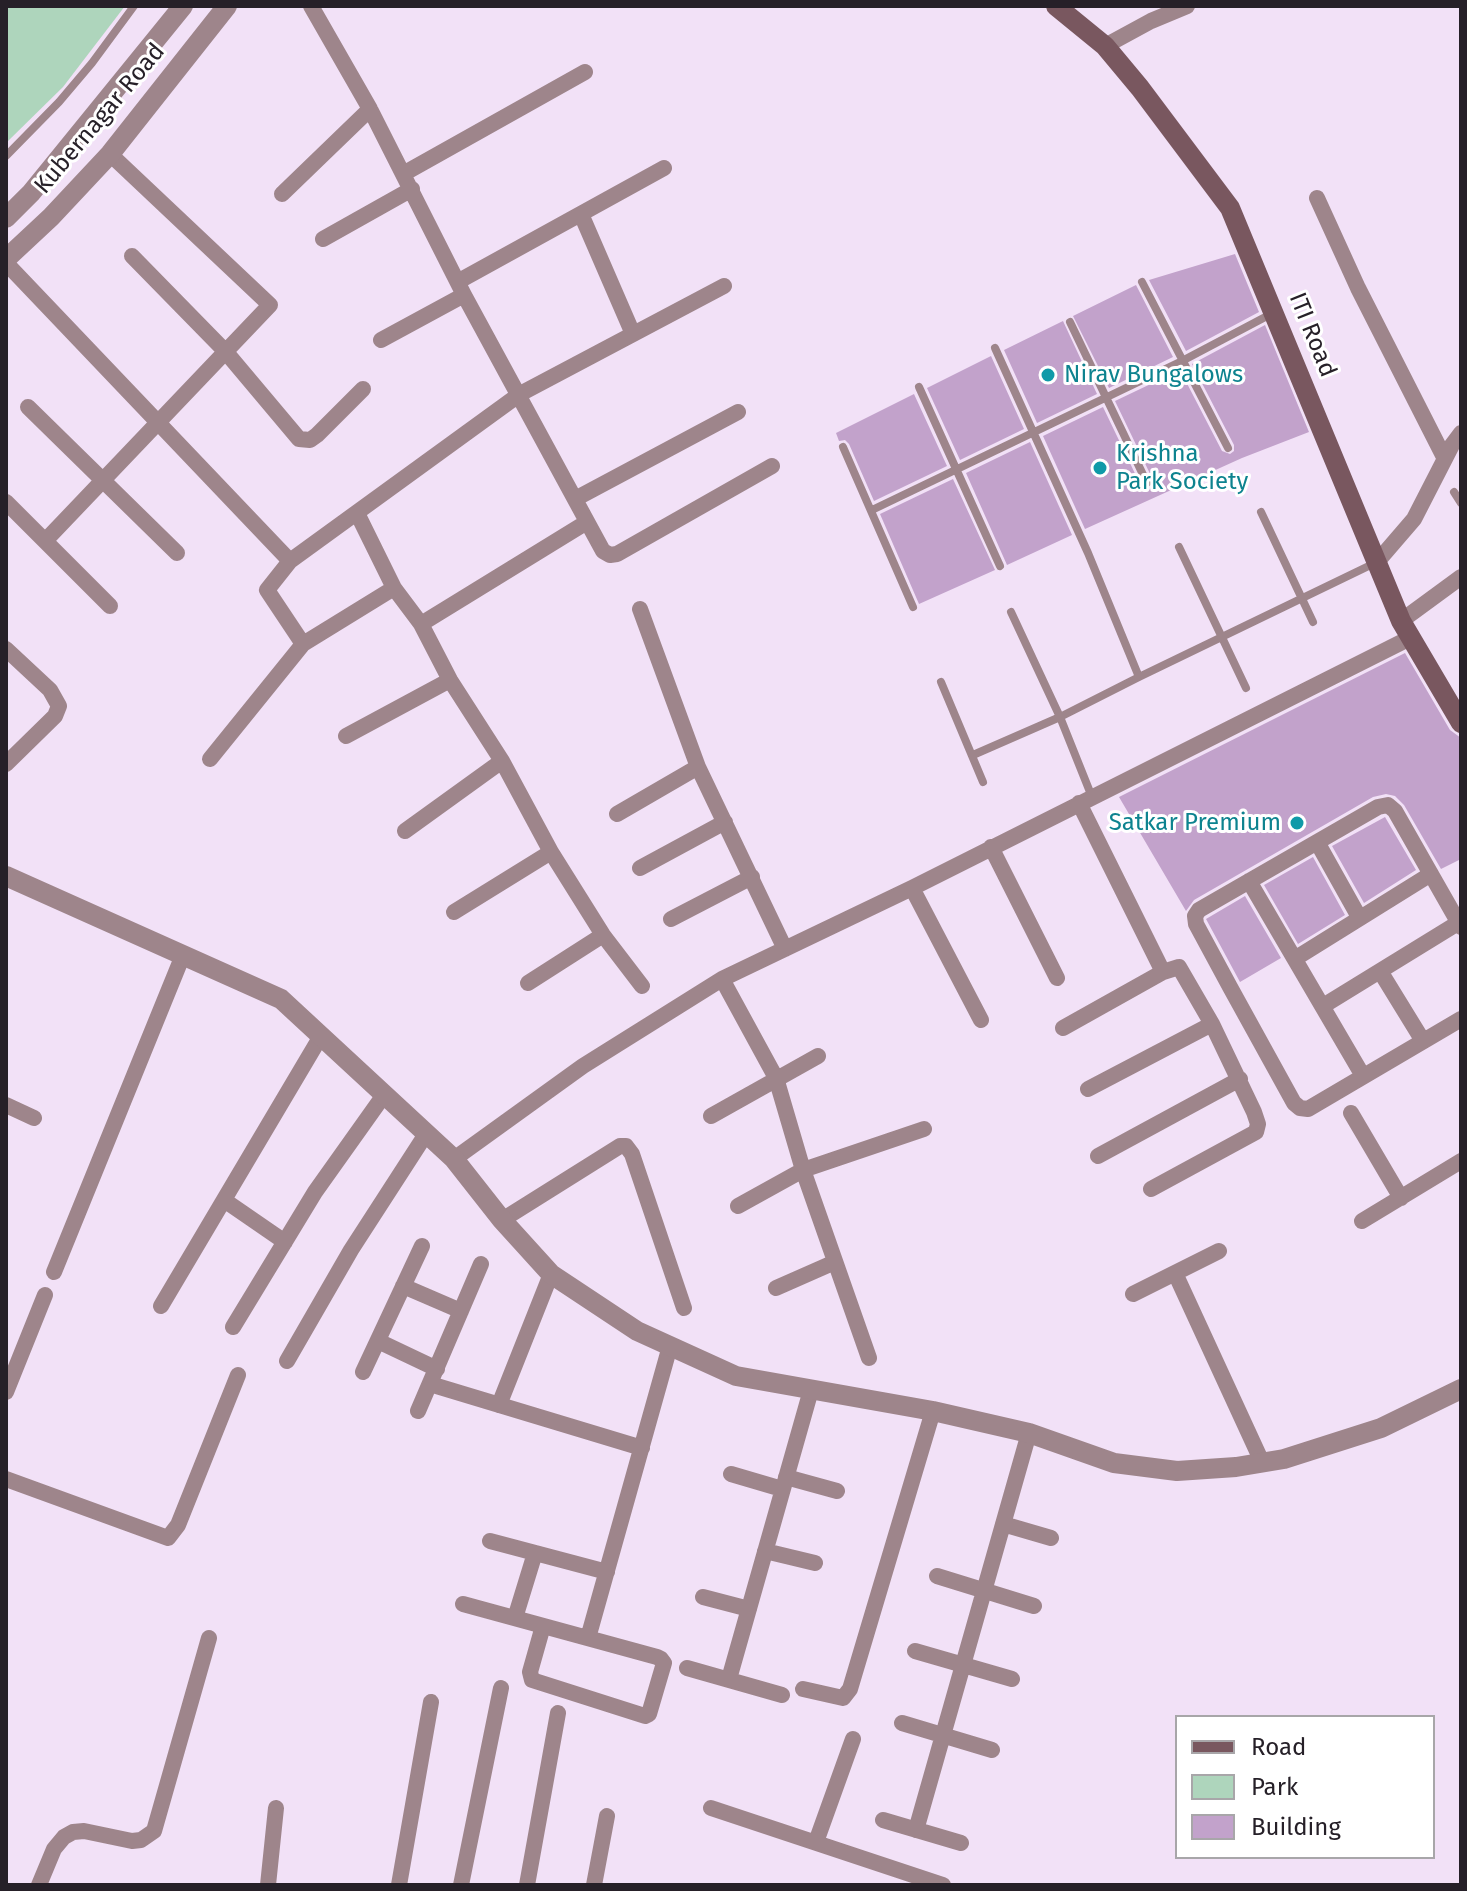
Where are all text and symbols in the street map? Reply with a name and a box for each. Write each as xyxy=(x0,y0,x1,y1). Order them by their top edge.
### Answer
street label: Kubernagar Road xyxy=(29,38,171,200)
street label: ITI Road xyxy=(1282,289,1342,381)
place label: Nirav Bungalows xyxy=(1064,361,1243,389)
marker: Nirav Bungalows xyxy=(1039,366,1057,384)
place label: Krishna Park Society xyxy=(1116,440,1248,496)
marker: Krishna Park Society xyxy=(1091,459,1109,477)
place label: Satkar Premium xyxy=(1109,809,1281,837)
marker: Satkar Premium xyxy=(1288,814,1306,832)
legend xyxy=(1175,1715,1435,1859)
text: Road xyxy=(1251,1733,1306,1761)
text: Park xyxy=(1251,1773,1298,1801)
text: Building xyxy=(1251,1813,1341,1841)

